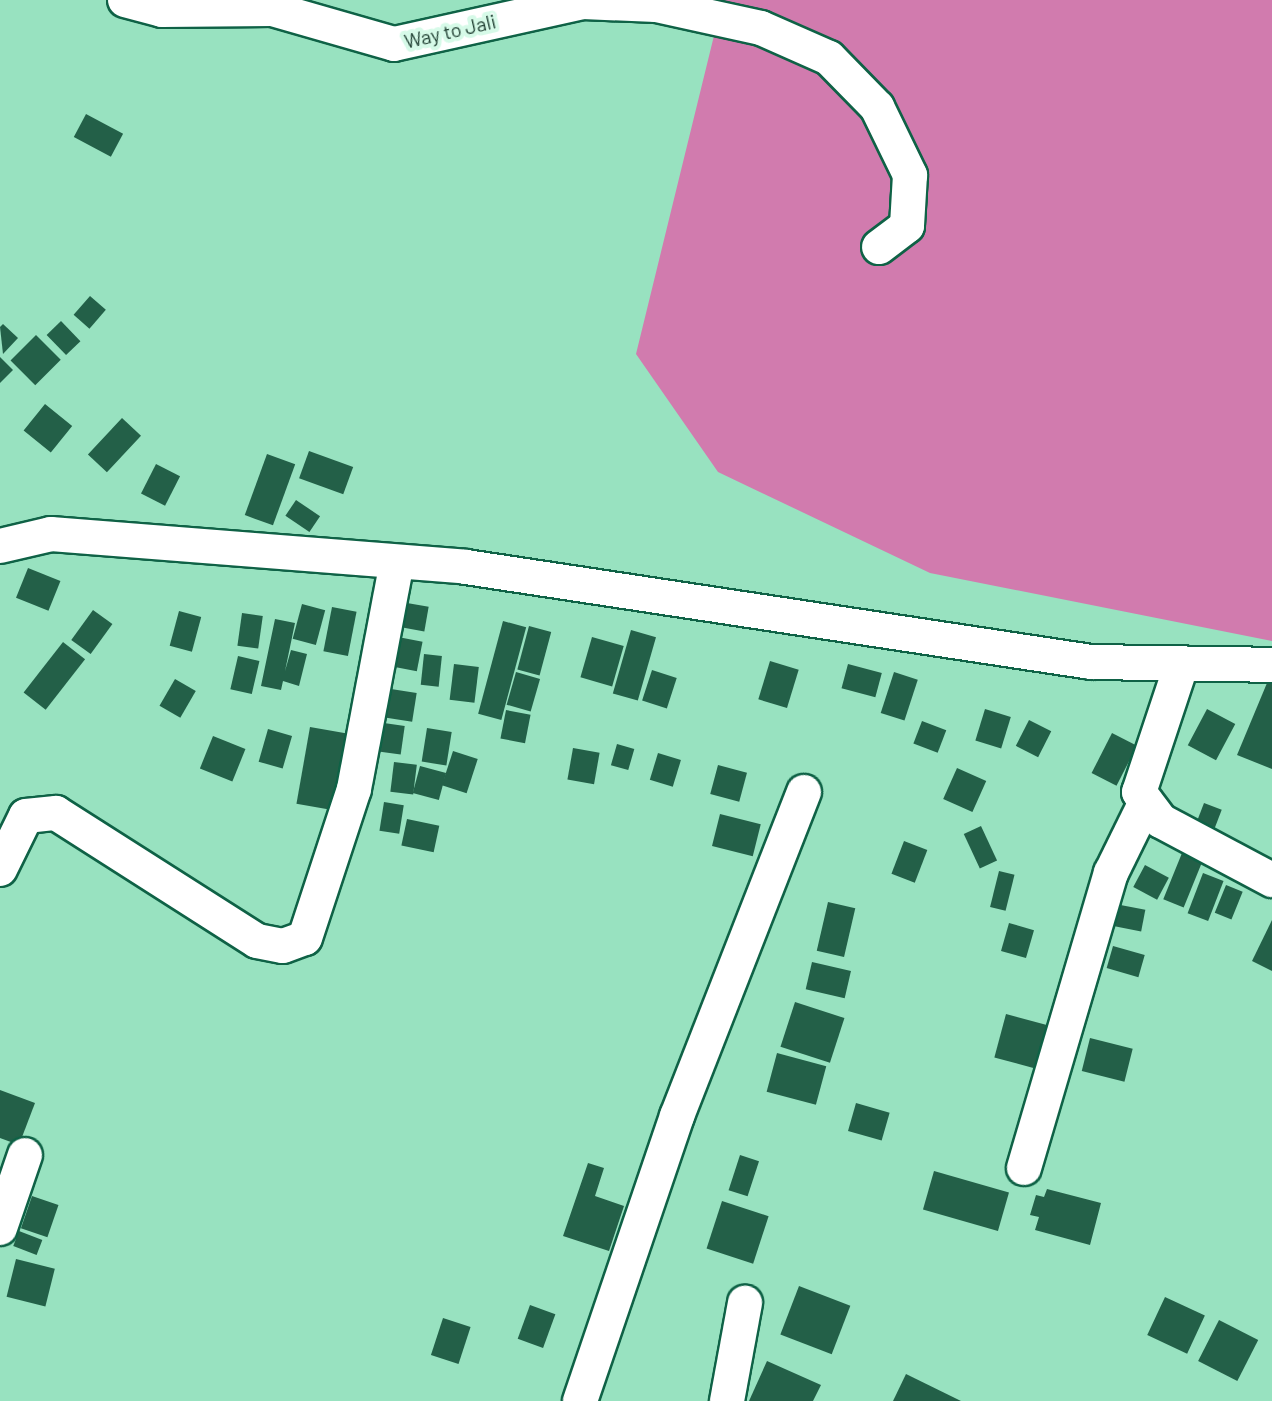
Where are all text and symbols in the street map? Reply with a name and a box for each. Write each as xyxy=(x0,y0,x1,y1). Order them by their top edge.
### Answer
street label: Way to Jali xyxy=(402,9,498,53)

